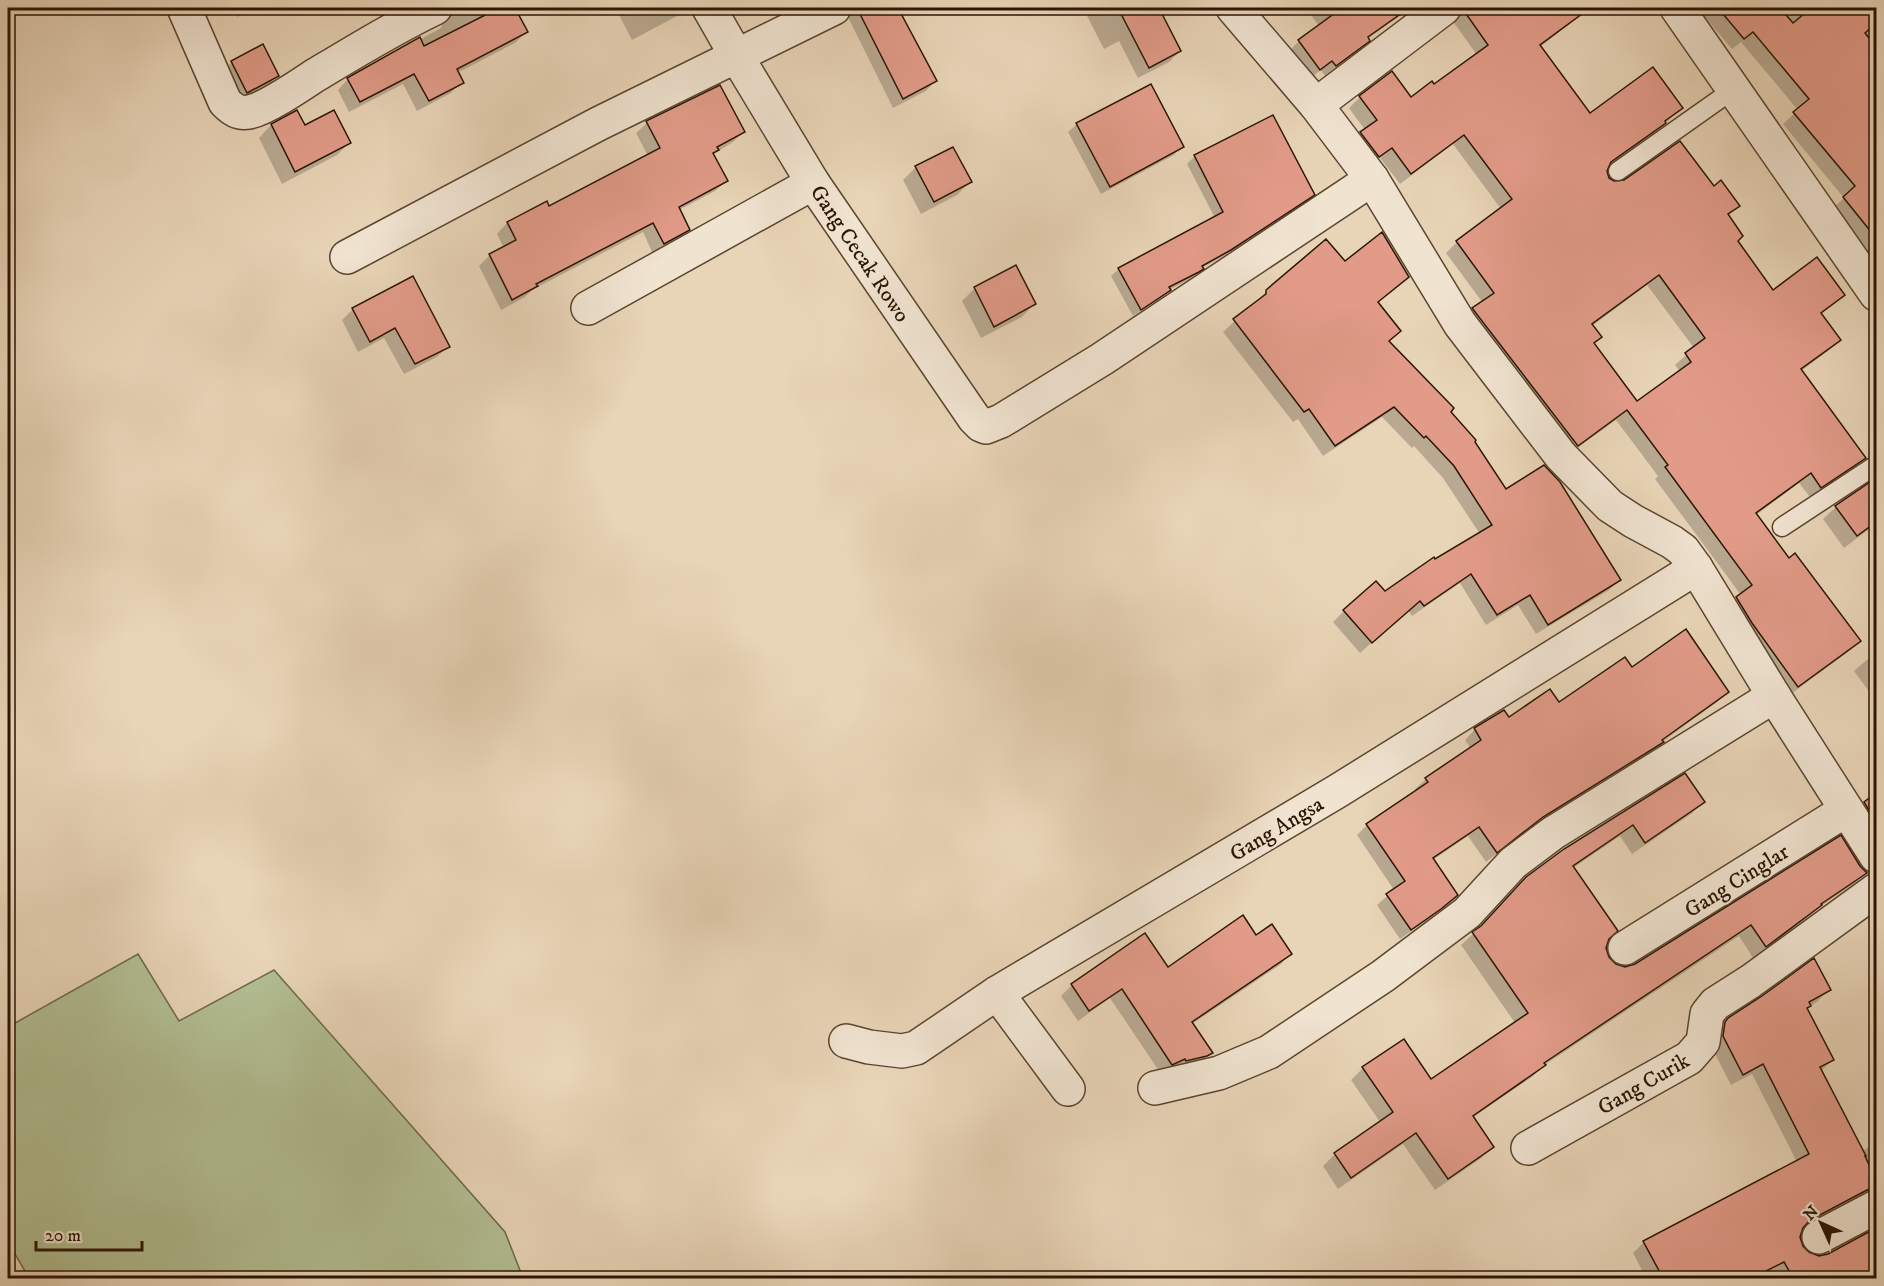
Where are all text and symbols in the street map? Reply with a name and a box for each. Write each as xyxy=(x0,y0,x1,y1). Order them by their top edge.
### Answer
street label: Gang Cecak Rowo xyxy=(804,180,916,328)
street label: Gang Angsa xyxy=(1225,790,1329,868)
street label: Gang Cinglar xyxy=(1680,838,1795,924)
street label: Gang Curik xyxy=(1593,1047,1695,1121)
north arrow xyxy=(1791,1193,1851,1253)
text: N xyxy=(1799,1201,1823,1225)
scale bar xyxy=(36,1214,142,1252)
text: 20 m xyxy=(45,1225,81,1247)

